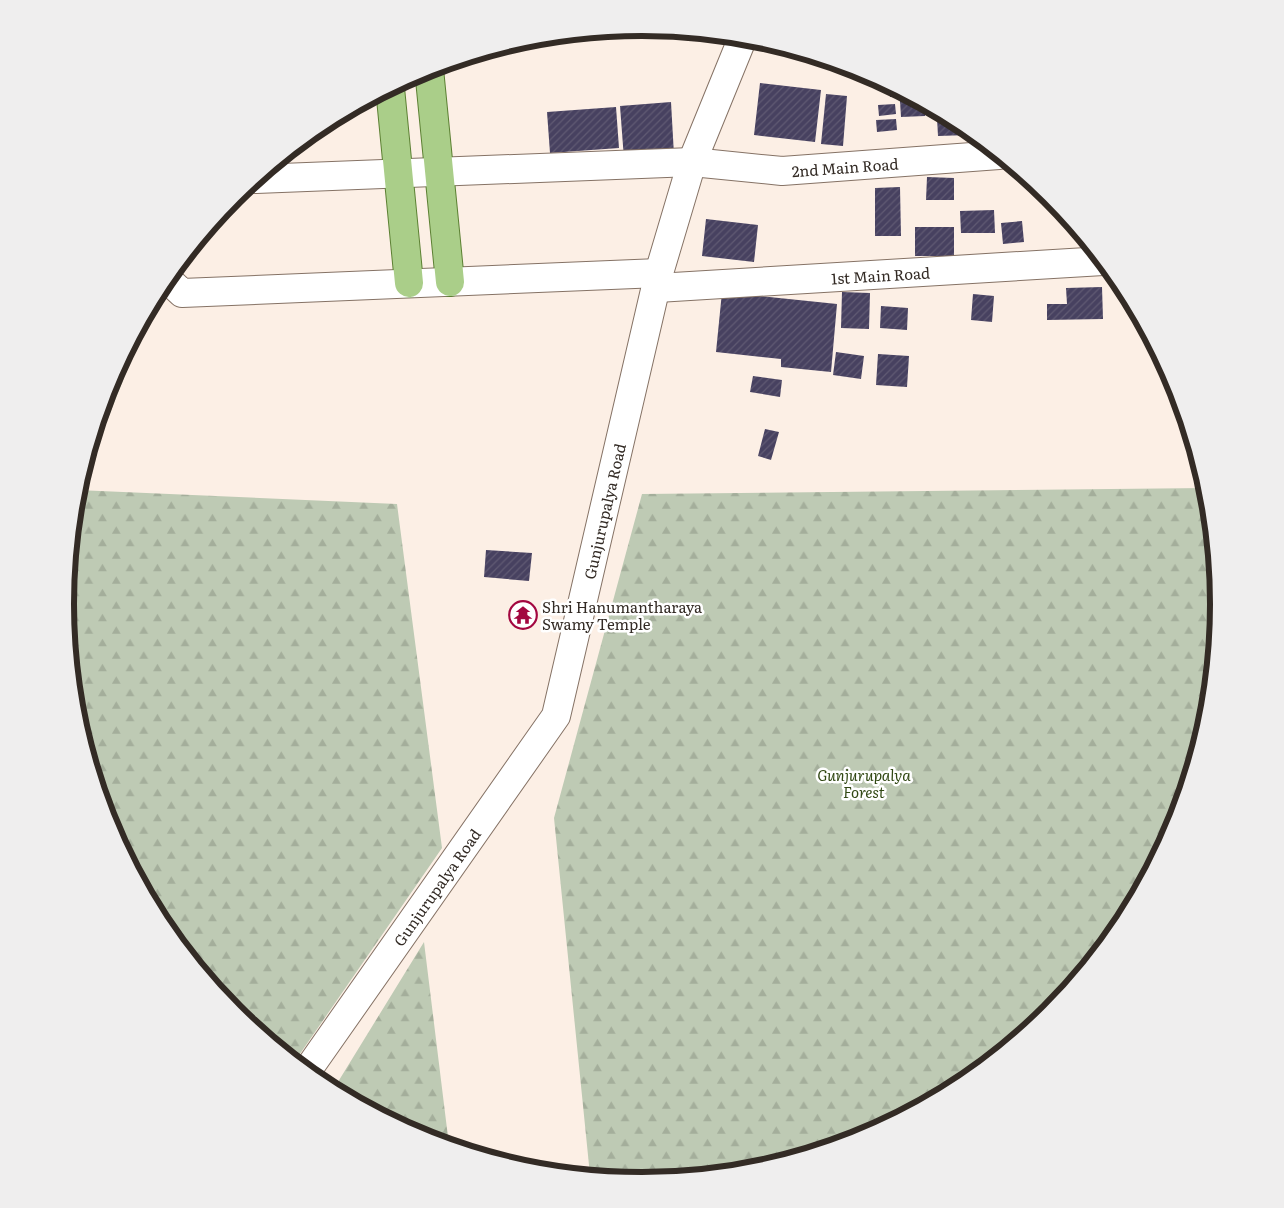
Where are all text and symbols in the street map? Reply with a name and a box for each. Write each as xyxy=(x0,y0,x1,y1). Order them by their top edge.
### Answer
street label: 2nd Main Road xyxy=(791,151,899,182)
street label: 1st Main Road xyxy=(830,260,931,289)
street label: Gunjurupalya Road xyxy=(577,441,631,581)
place label: Shri Hanumantharaya Swamy Temple xyxy=(542,595,703,635)
temple icon: Shri Hanumantharaya Swamy Temple xyxy=(508,600,538,630)
park label: Gunjurupalya Forest xyxy=(817,763,911,803)
street label: Gunjurupalya Road xyxy=(387,823,486,950)

